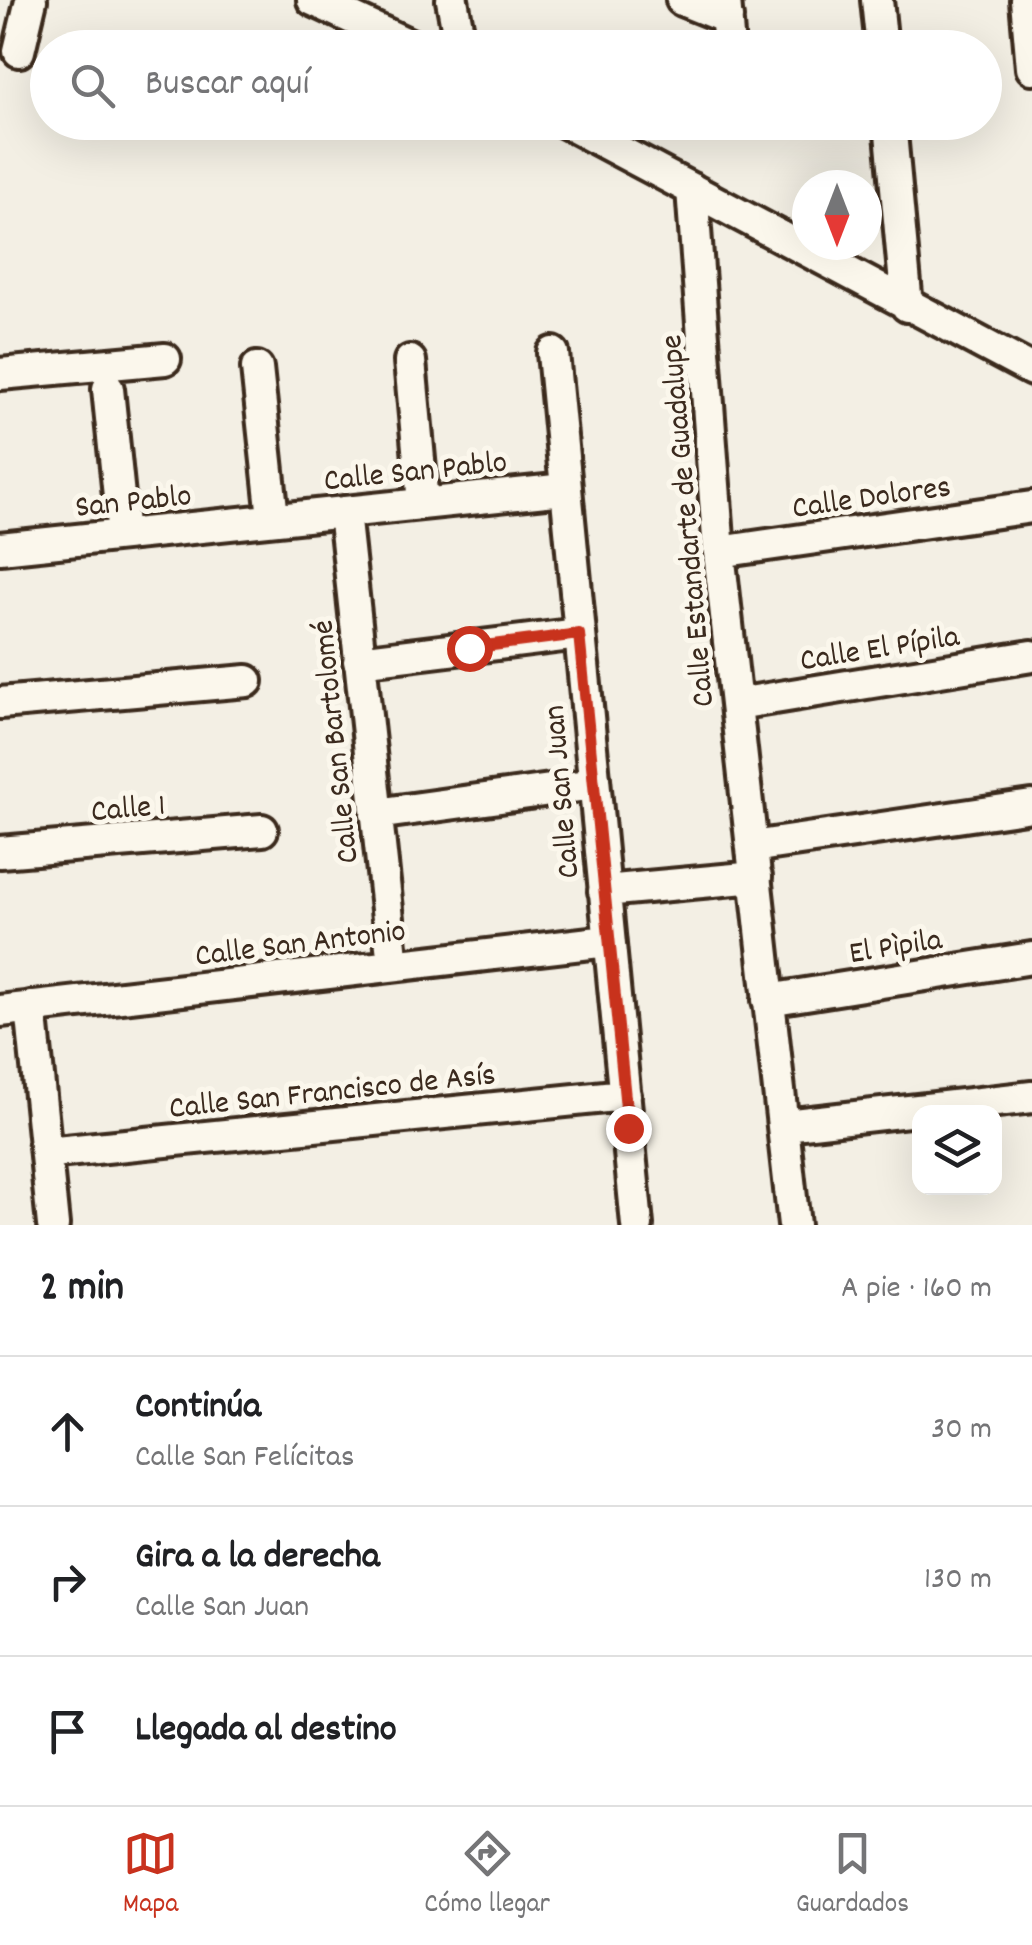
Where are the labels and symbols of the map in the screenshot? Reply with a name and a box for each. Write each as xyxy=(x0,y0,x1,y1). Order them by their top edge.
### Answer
north arrow xyxy=(792,170,882,260)
street label: Calle Estandarte de Guadalupe xyxy=(651,332,729,709)
street label: Calle San Pablo xyxy=(322,441,509,506)
street label: Calle Dolores xyxy=(790,466,954,534)
street label: San Pablo xyxy=(73,475,194,533)
street label: Calle El Pípila xyxy=(797,616,964,686)
street label: Calle San Bartolomé xyxy=(302,618,374,865)
route start xyxy=(447,626,493,672)
street label: Calle San Juan xyxy=(533,703,594,880)
street label: Calle 1 xyxy=(89,785,168,837)
street label: Calle San Antonio xyxy=(193,910,409,982)
street label: El Pìpila xyxy=(846,919,946,979)
street label: Calle San Francisco de Asís xyxy=(167,1054,498,1134)
route end xyxy=(606,1106,652,1152)

